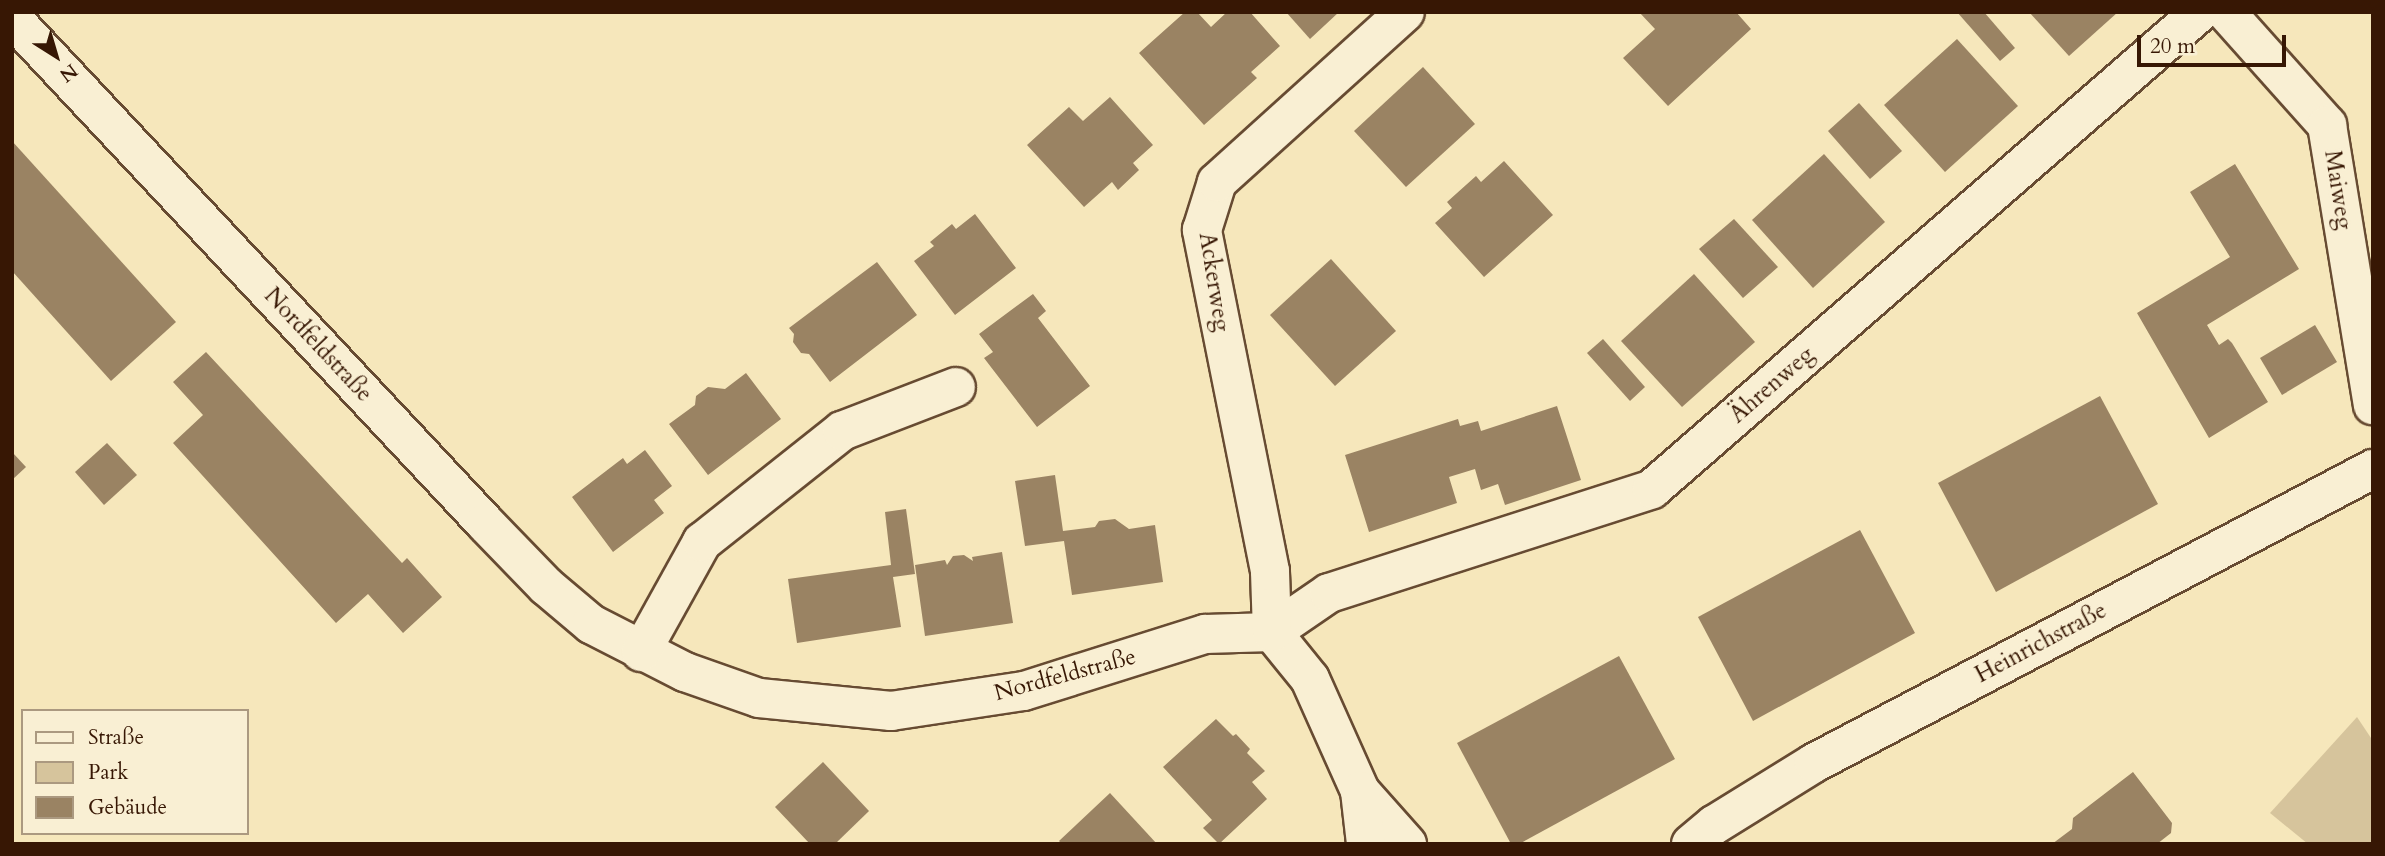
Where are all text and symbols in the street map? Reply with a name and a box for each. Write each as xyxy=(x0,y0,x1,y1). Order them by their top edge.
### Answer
north arrow xyxy=(21,21,91,91)
scale bar xyxy=(2140,21,2289,65)
text: 20 m xyxy=(2150,32,2195,61)
text: N xyxy=(54,57,83,88)
street label: Maiweg xyxy=(2318,148,2358,232)
street label: Ackerweg xyxy=(1193,231,1235,333)
street label: Nordfeldstraße xyxy=(258,282,378,408)
street label: Ährenweg xyxy=(1724,341,1820,429)
street label: Heinrichstraße xyxy=(1971,597,2111,689)
street label: Nordfeldstraße xyxy=(991,643,1139,707)
legend xyxy=(21,709,248,835)
text: Straße xyxy=(88,723,144,752)
text: Park xyxy=(88,758,128,787)
text: Gebäude xyxy=(88,793,167,822)

